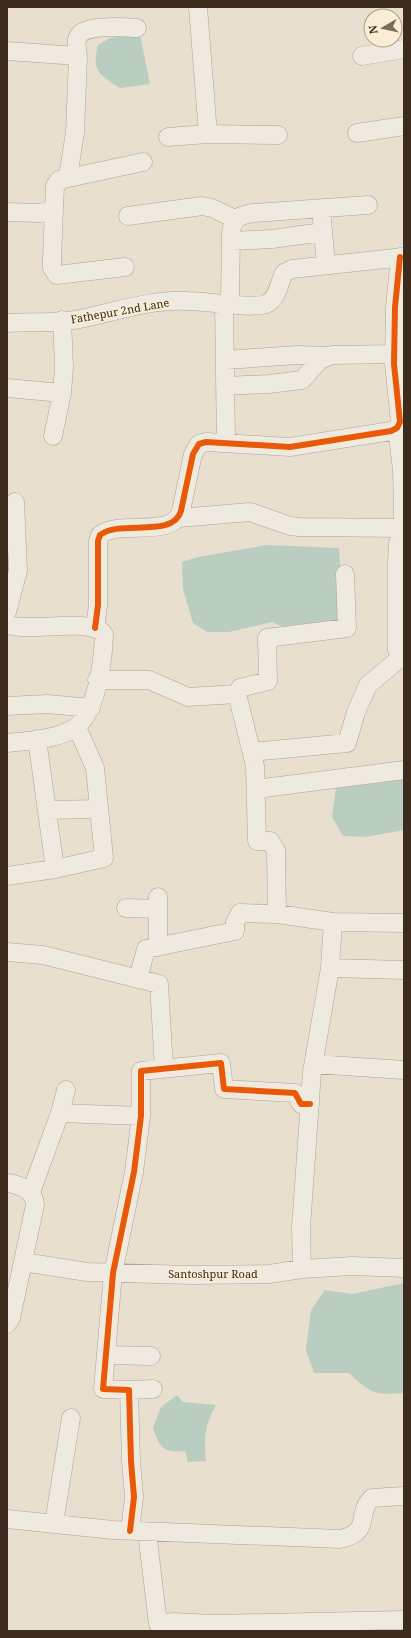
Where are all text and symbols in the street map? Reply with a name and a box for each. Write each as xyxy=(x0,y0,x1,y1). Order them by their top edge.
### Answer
north arrow xyxy=(363,8,403,48)
text: N xyxy=(364,24,381,35)
street label: Fathepur 2nd Lane xyxy=(70,294,170,327)
street label: Santoshpur Road xyxy=(168,1266,258,1281)

